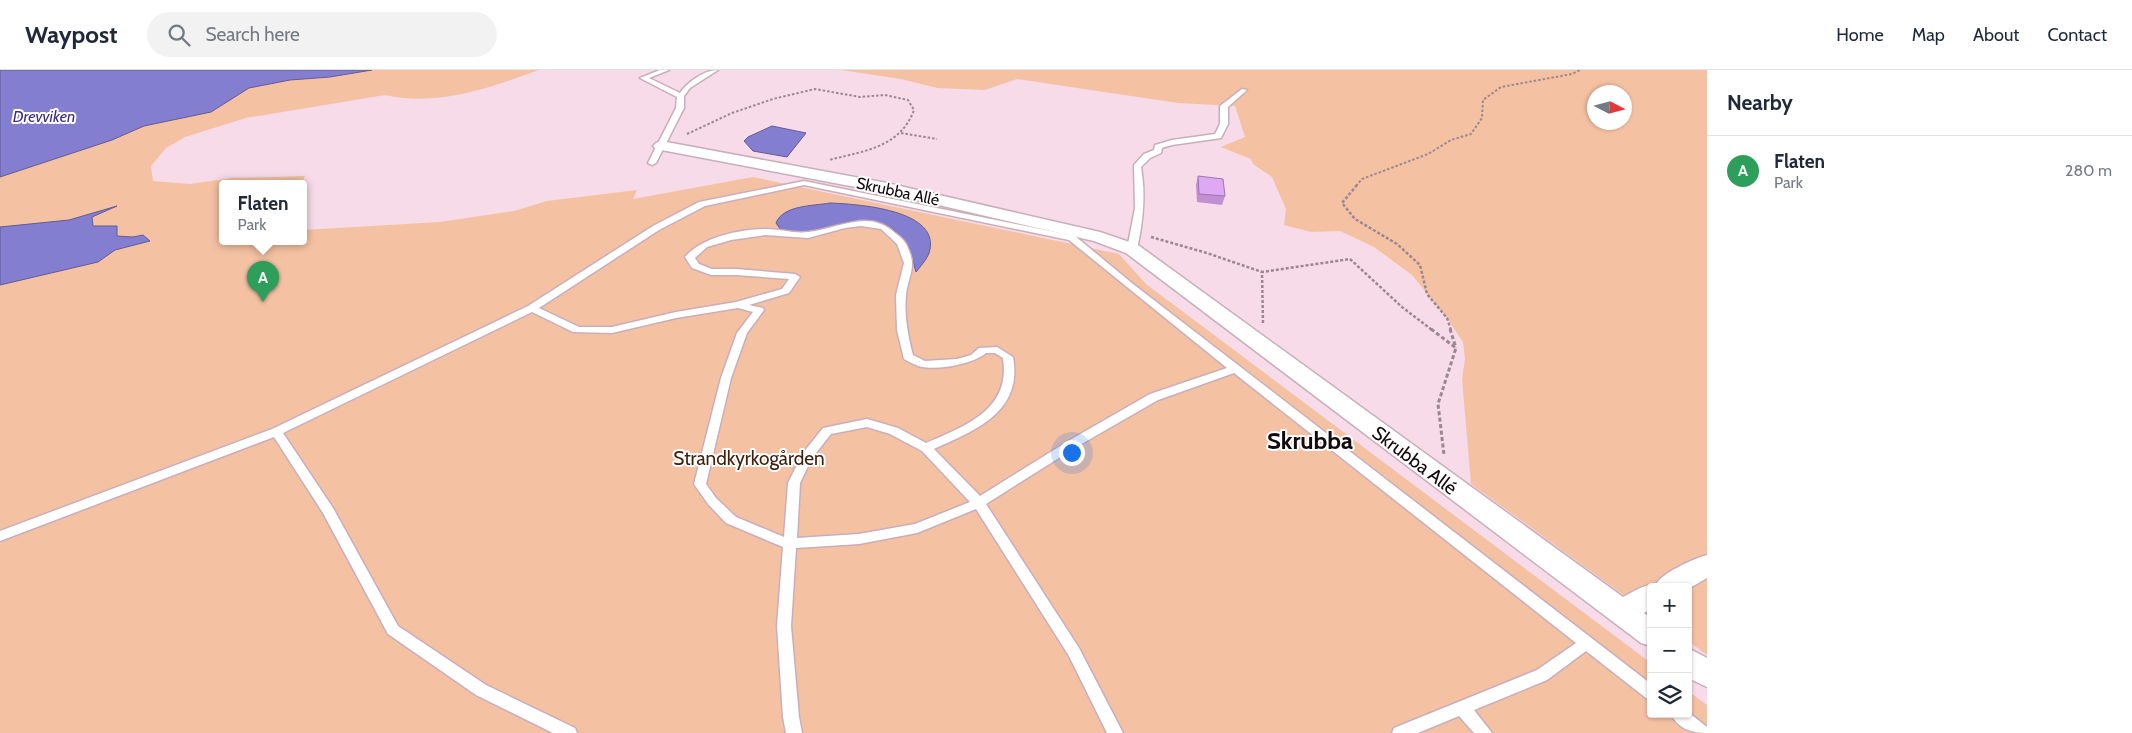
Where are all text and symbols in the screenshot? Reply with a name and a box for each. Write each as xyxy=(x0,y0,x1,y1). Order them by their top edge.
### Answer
search box xyxy=(147,12,497,57)
text: Waypost xyxy=(25,20,117,49)
icon: search xyxy=(165,21,193,49)
text: Search here xyxy=(205,23,300,46)
text: Home xyxy=(1836,24,1884,46)
text: Map xyxy=(1912,24,1945,46)
text: About xyxy=(1973,24,2019,46)
text: Contact xyxy=(2047,24,2107,46)
north arrow xyxy=(1587,85,1632,130)
text: Nearby xyxy=(1727,90,1793,115)
water label: Drevviken xyxy=(13,107,75,126)
text: Flaten xyxy=(1774,150,1825,173)
text: A xyxy=(1738,161,1748,180)
text: 280 m xyxy=(2065,161,2112,180)
street label: Skrubba Allé xyxy=(855,173,941,210)
text: Park xyxy=(1774,173,1803,192)
popup xyxy=(219,180,307,245)
text: Flaten xyxy=(238,192,289,215)
text: Park xyxy=(238,215,266,234)
pin: A xyxy=(247,261,279,302)
street label: Skrubba Allé xyxy=(1368,421,1462,500)
district label: Skrubba xyxy=(1267,426,1353,455)
your location xyxy=(1059,440,1085,466)
park label: Strandkyrkogården xyxy=(673,447,825,470)
map controls xyxy=(1647,583,1692,718)
button: + xyxy=(1647,583,1692,628)
button: − xyxy=(1647,628,1692,673)
button: layers xyxy=(1647,673,1692,718)

